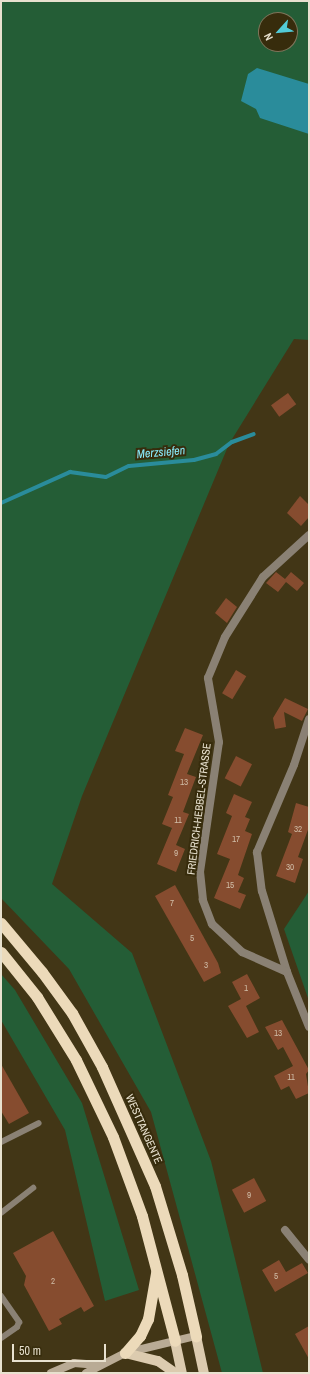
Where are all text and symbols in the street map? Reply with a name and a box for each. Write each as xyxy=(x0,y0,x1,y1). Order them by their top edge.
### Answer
north arrow xyxy=(258,12,298,52)
text: N xyxy=(260,31,276,43)
water label: Merzsiefen xyxy=(136,444,186,462)
street label: FRIEDRICH-HEBBEL-STRASSE xyxy=(184,742,214,876)
house number: 13 xyxy=(180,777,188,787)
house number: 11 xyxy=(174,815,182,825)
house number: 32 xyxy=(294,824,302,834)
house number: 17 xyxy=(232,834,240,844)
house number: 9 xyxy=(174,848,178,858)
house number: 30 xyxy=(286,862,294,872)
house number: 15 xyxy=(226,880,234,890)
house number: 7 xyxy=(170,898,174,908)
house number: 5 xyxy=(190,933,194,943)
house number: 3 xyxy=(204,960,208,970)
house number: 1 xyxy=(244,983,248,993)
house number: 13 xyxy=(274,1028,282,1038)
house number: 11 xyxy=(287,1072,295,1082)
street label: WESTTANGENTE xyxy=(123,1092,165,1166)
house number: 9 xyxy=(247,1190,251,1200)
house number: 5 xyxy=(274,1271,278,1281)
house number: 2 xyxy=(51,1276,55,1286)
scale bar xyxy=(14,1336,108,1362)
text: 50 m xyxy=(19,1343,41,1359)

